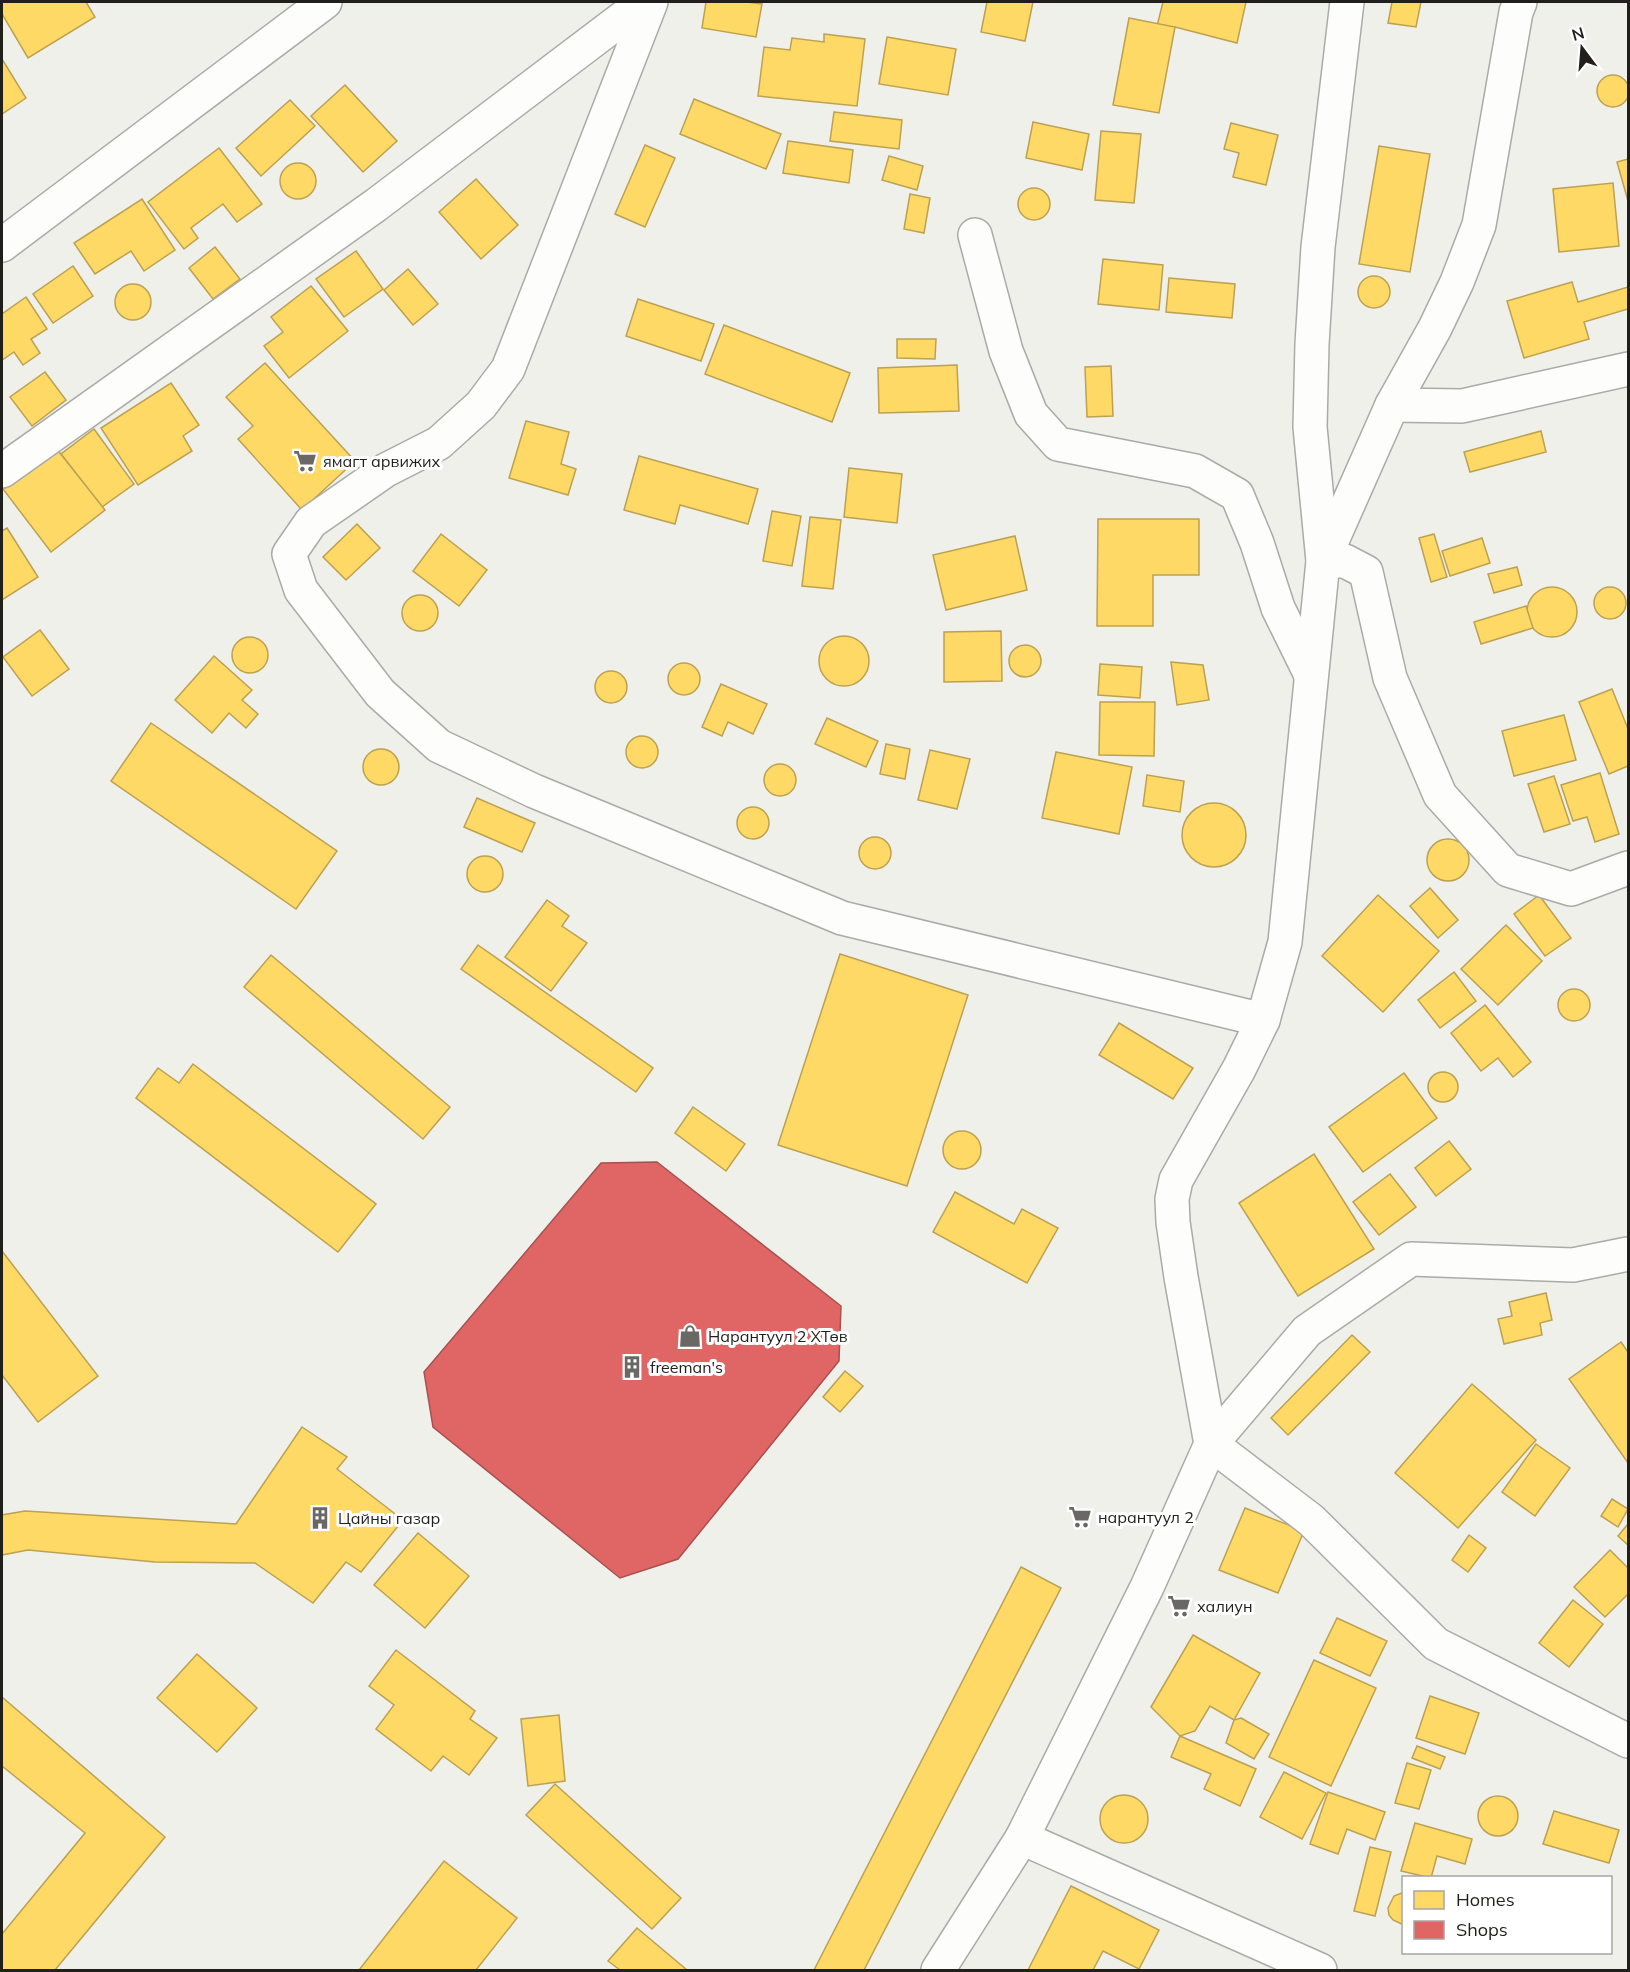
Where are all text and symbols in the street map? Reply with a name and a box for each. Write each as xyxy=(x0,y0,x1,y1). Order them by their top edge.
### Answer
north arrow xyxy=(1552,18,1612,78)
text: N xyxy=(1569,22,1586,45)
supermarket icon: ямагт арвижих xyxy=(292,448,318,474)
place label: ямагт арвижих xyxy=(323,451,441,471)
shop icon: Нарантуул 2 ХТөв xyxy=(677,1323,703,1349)
place label: Нарантуул 2 ХТөв xyxy=(708,1326,848,1346)
building icon: freeman's xyxy=(619,1354,645,1380)
place label: freeman's xyxy=(650,1357,723,1377)
supermarket icon: нарантуул 2 xyxy=(1067,1504,1093,1530)
building icon: Цайны газар xyxy=(307,1505,333,1531)
place label: нарантуул 2 xyxy=(1098,1507,1194,1527)
place label: Цайны газар xyxy=(338,1508,440,1528)
supermarket icon: халиун xyxy=(1166,1593,1192,1619)
place label: халиун xyxy=(1197,1596,1253,1616)
legend xyxy=(1402,1876,1612,1954)
text: Homes xyxy=(1456,1888,1515,1911)
text: Shops xyxy=(1456,1918,1508,1941)

